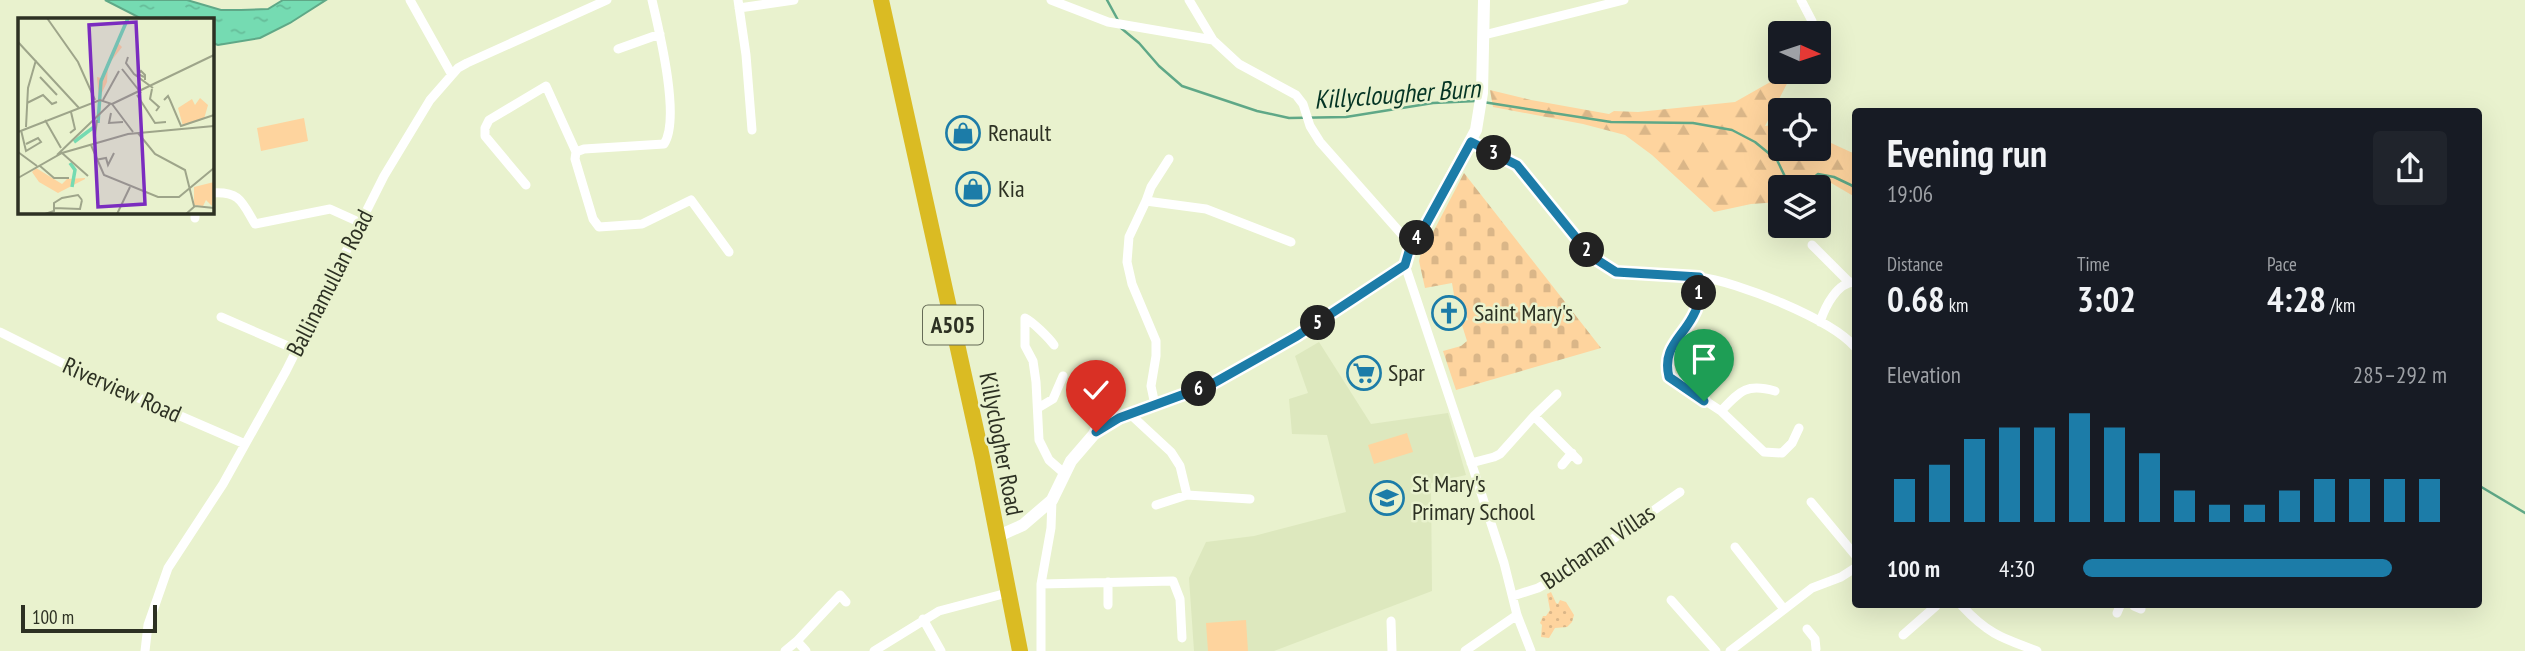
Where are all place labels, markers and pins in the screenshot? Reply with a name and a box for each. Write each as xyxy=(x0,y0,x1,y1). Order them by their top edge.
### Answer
shop icon: Renault xyxy=(944,114,982,152)
place label: Renault xyxy=(988,117,1052,148)
pin: 3 xyxy=(1476,136,1512,170)
shop icon: Kia xyxy=(954,170,992,208)
place label: Kia xyxy=(998,173,1025,204)
pin: 4 xyxy=(1400,220,1434,256)
pin: 2 xyxy=(1570,232,1604,268)
pin: 1 xyxy=(1682,276,1716,310)
church icon: Saint Mary's xyxy=(1430,294,1468,332)
place label: Saint Mary's xyxy=(1474,297,1573,328)
pin: 5 xyxy=(1300,306,1336,340)
pin xyxy=(1674,329,1734,401)
supermarket icon: Spar xyxy=(1345,354,1383,392)
place label: Spar xyxy=(1388,357,1425,388)
pin xyxy=(1066,360,1126,432)
pin: 6 xyxy=(1182,372,1216,406)
place label: St Mary's Primary School xyxy=(1412,468,1535,527)
school or university icon: St Mary's Primary School xyxy=(1368,479,1406,517)

